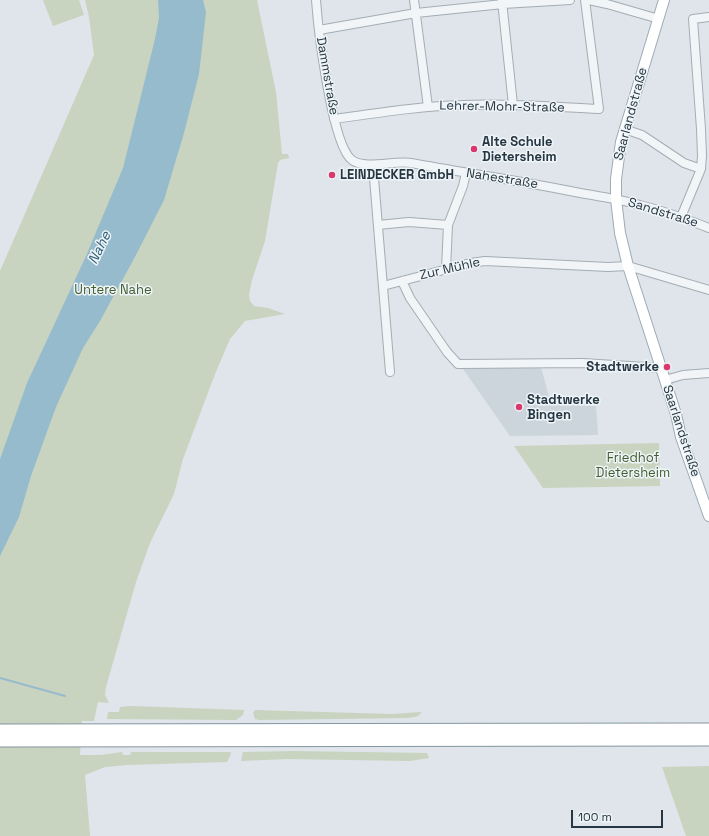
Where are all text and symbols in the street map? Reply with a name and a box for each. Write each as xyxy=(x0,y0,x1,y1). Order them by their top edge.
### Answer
street label: Dammstraße xyxy=(312,36,342,116)
street label: Saarlandstraße xyxy=(611,66,651,162)
street label: Lehrer-Mohr-Straße xyxy=(439,98,565,116)
place label: Alte Schule Dietersheim xyxy=(482,134,556,165)
marker: Alte Schule Dietersheim xyxy=(469,144,479,154)
street label: Nahestraße xyxy=(465,166,539,192)
place label: LEINDECKER GmbH xyxy=(340,167,454,183)
marker: LEINDECKER GmbH xyxy=(327,170,337,180)
street label: Sandstraße xyxy=(626,195,700,231)
water label: Nahe xyxy=(85,229,115,267)
street label: Zur Mühle xyxy=(418,254,482,284)
park label: Untere Nahe xyxy=(74,282,152,298)
place label: Stadtwerke xyxy=(586,359,659,375)
marker: Stadtwerke xyxy=(662,362,672,372)
street label: Saarlandstraße xyxy=(659,383,703,479)
place label: Stadtwerke Bingen xyxy=(527,392,600,423)
marker: Stadtwerke Bingen xyxy=(514,402,524,412)
park label: Friedhof Dietersheim xyxy=(596,450,670,481)
scale bar xyxy=(573,802,665,828)
text: 100 m xyxy=(578,809,612,825)

